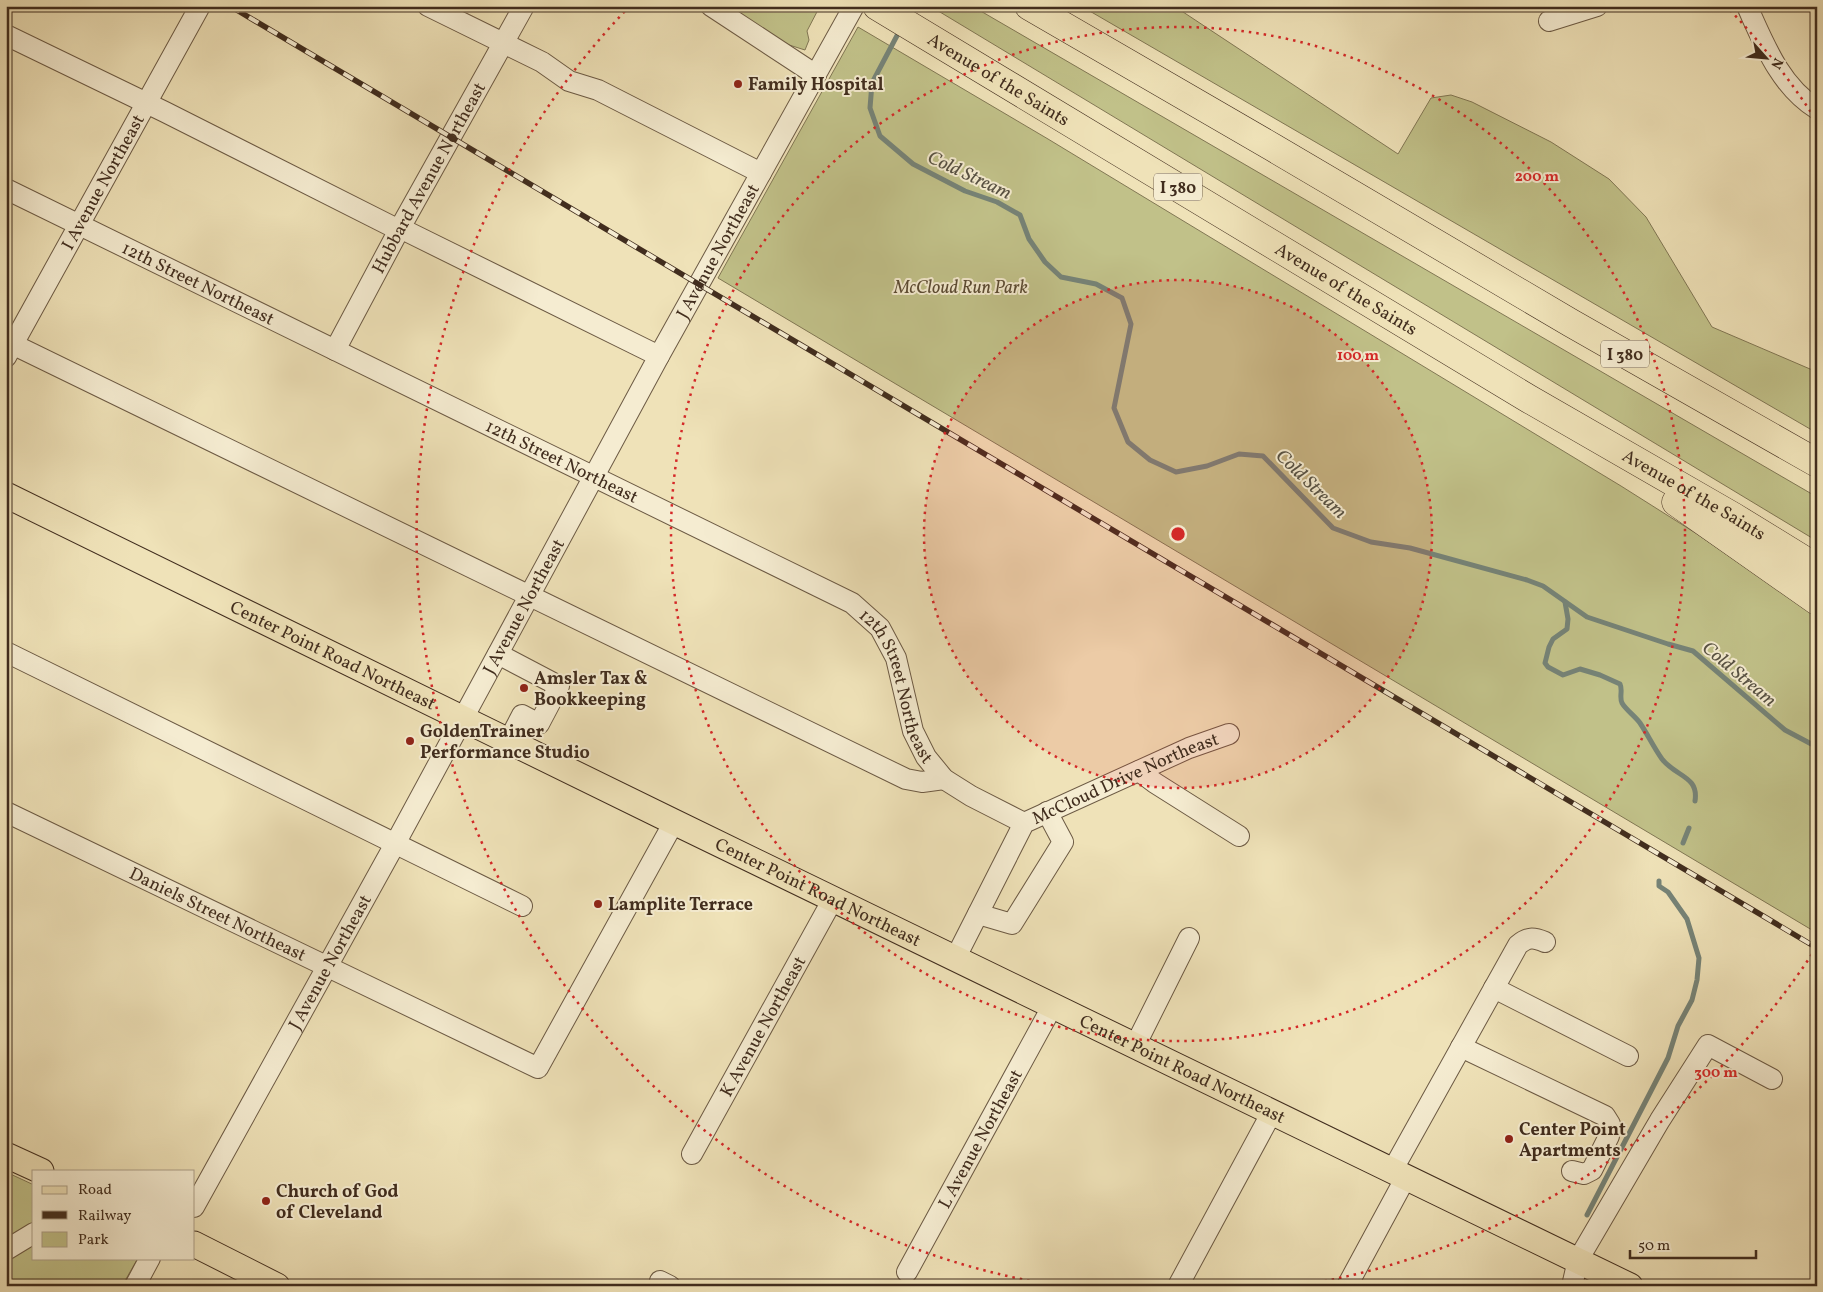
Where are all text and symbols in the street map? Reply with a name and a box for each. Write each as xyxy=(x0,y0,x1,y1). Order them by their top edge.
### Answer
street label: Avenue of the Saints xyxy=(922,28,1074,133)
north arrow xyxy=(1740,32,1790,82)
text: N xyxy=(1765,54,1787,72)
place label: Family Hospital xyxy=(748,73,884,98)
street label: Hubbard Avenue Northeast xyxy=(367,78,493,279)
marker: Family Hospital xyxy=(732,78,744,90)
street label: I Avenue Northeast xyxy=(56,110,152,255)
water label: Cold Stream xyxy=(923,145,1015,207)
text: 200 m xyxy=(1515,167,1559,188)
road number: I 380 xyxy=(1154,173,1202,200)
street label: J Avenue Northeast xyxy=(671,180,767,324)
street label: 12th Street Northeast xyxy=(117,236,278,332)
street label: Avenue of the Saints xyxy=(1270,238,1421,343)
park label: McCloud Run Park xyxy=(893,276,1028,301)
road number: I 380 xyxy=(1601,340,1649,368)
text: 100 m xyxy=(1337,346,1380,367)
street label: 12th Street Northeast xyxy=(481,414,642,510)
water label: Cold Stream xyxy=(1269,444,1352,525)
street label: Avenue of the Saints xyxy=(1617,444,1770,547)
centre of rings xyxy=(1169,525,1187,543)
street label: J Avenue Northeast xyxy=(478,535,572,680)
street label: Center Point Road Northeast xyxy=(225,595,439,717)
street label: 12th Street Northeast xyxy=(853,604,938,770)
water label: Cold Stream xyxy=(1696,636,1782,713)
place label: Amsler Tax & Bookkeeping xyxy=(534,667,648,713)
marker: Amsler Tax & Bookkeeping xyxy=(518,682,530,694)
place label: GoldenTrainer Performance Studio xyxy=(420,720,590,766)
street label: McCloud Drive Northeast xyxy=(1028,728,1222,832)
marker: GoldenTrainer Performance Studio xyxy=(404,735,416,747)
street label: Center Point Road Northeast xyxy=(710,833,925,954)
street label: Daniels Street Northeast xyxy=(125,862,310,968)
street label: J Avenue Northeast xyxy=(283,891,379,1035)
place label: Lamplite Terrace xyxy=(608,893,753,918)
marker: Lamplite Terrace xyxy=(592,898,604,910)
street label: K Avenue Northeast xyxy=(715,952,813,1102)
street label: Center Point Road Northeast xyxy=(1075,1010,1289,1131)
text: 300 m xyxy=(1694,1063,1738,1084)
street label: L Avenue Northeast xyxy=(933,1065,1029,1214)
place label: Center Point Apartments xyxy=(1519,1118,1626,1164)
marker: Center Point Apartments xyxy=(1503,1133,1515,1145)
legend xyxy=(32,1170,195,1260)
text: Road xyxy=(78,1180,112,1201)
place label: Church of God of Cleveland xyxy=(276,1180,399,1226)
marker: Church of God of Cleveland xyxy=(260,1195,272,1207)
text: Railway xyxy=(78,1206,131,1227)
scale bar xyxy=(1630,1227,1757,1259)
text: Park xyxy=(78,1230,109,1251)
text: 50 m xyxy=(1638,1236,1670,1257)

